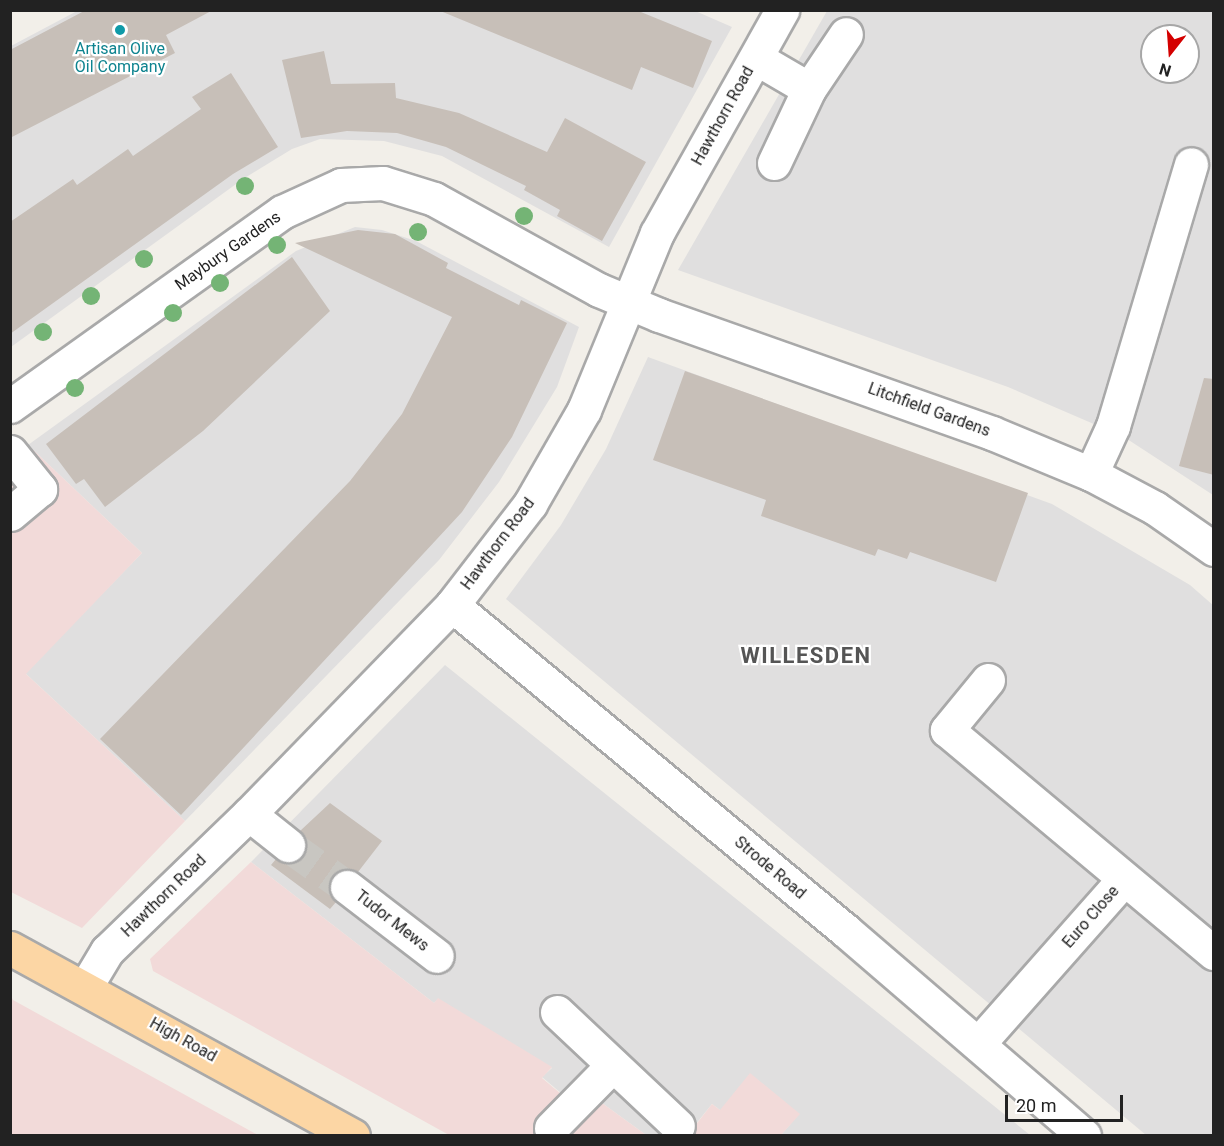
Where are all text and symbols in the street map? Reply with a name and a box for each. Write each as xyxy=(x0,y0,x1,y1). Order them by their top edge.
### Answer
marker: Artisan Olive Oil Company xyxy=(113,23,127,37)
north arrow xyxy=(1140,24,1200,84)
place label: Artisan Olive Oil Company xyxy=(75,39,165,77)
text: N xyxy=(1157,59,1173,81)
street label: Hawthorn Road xyxy=(688,63,758,169)
street label: Maybury Gardens xyxy=(171,207,285,295)
street label: Litchfield Gardens xyxy=(865,379,993,441)
street label: Hawthorn Road xyxy=(457,494,539,594)
district label: WILLESDEN xyxy=(740,643,872,669)
street label: Strode Road xyxy=(730,833,810,903)
street label: Hawthorn Road xyxy=(118,851,210,941)
street label: Euro Close xyxy=(1059,882,1123,952)
street label: Tudor Mews xyxy=(351,886,433,956)
street label: High Road xyxy=(146,1014,220,1066)
scale bar xyxy=(1008,1083,1126,1121)
text: 20 m xyxy=(1016,1095,1056,1116)

